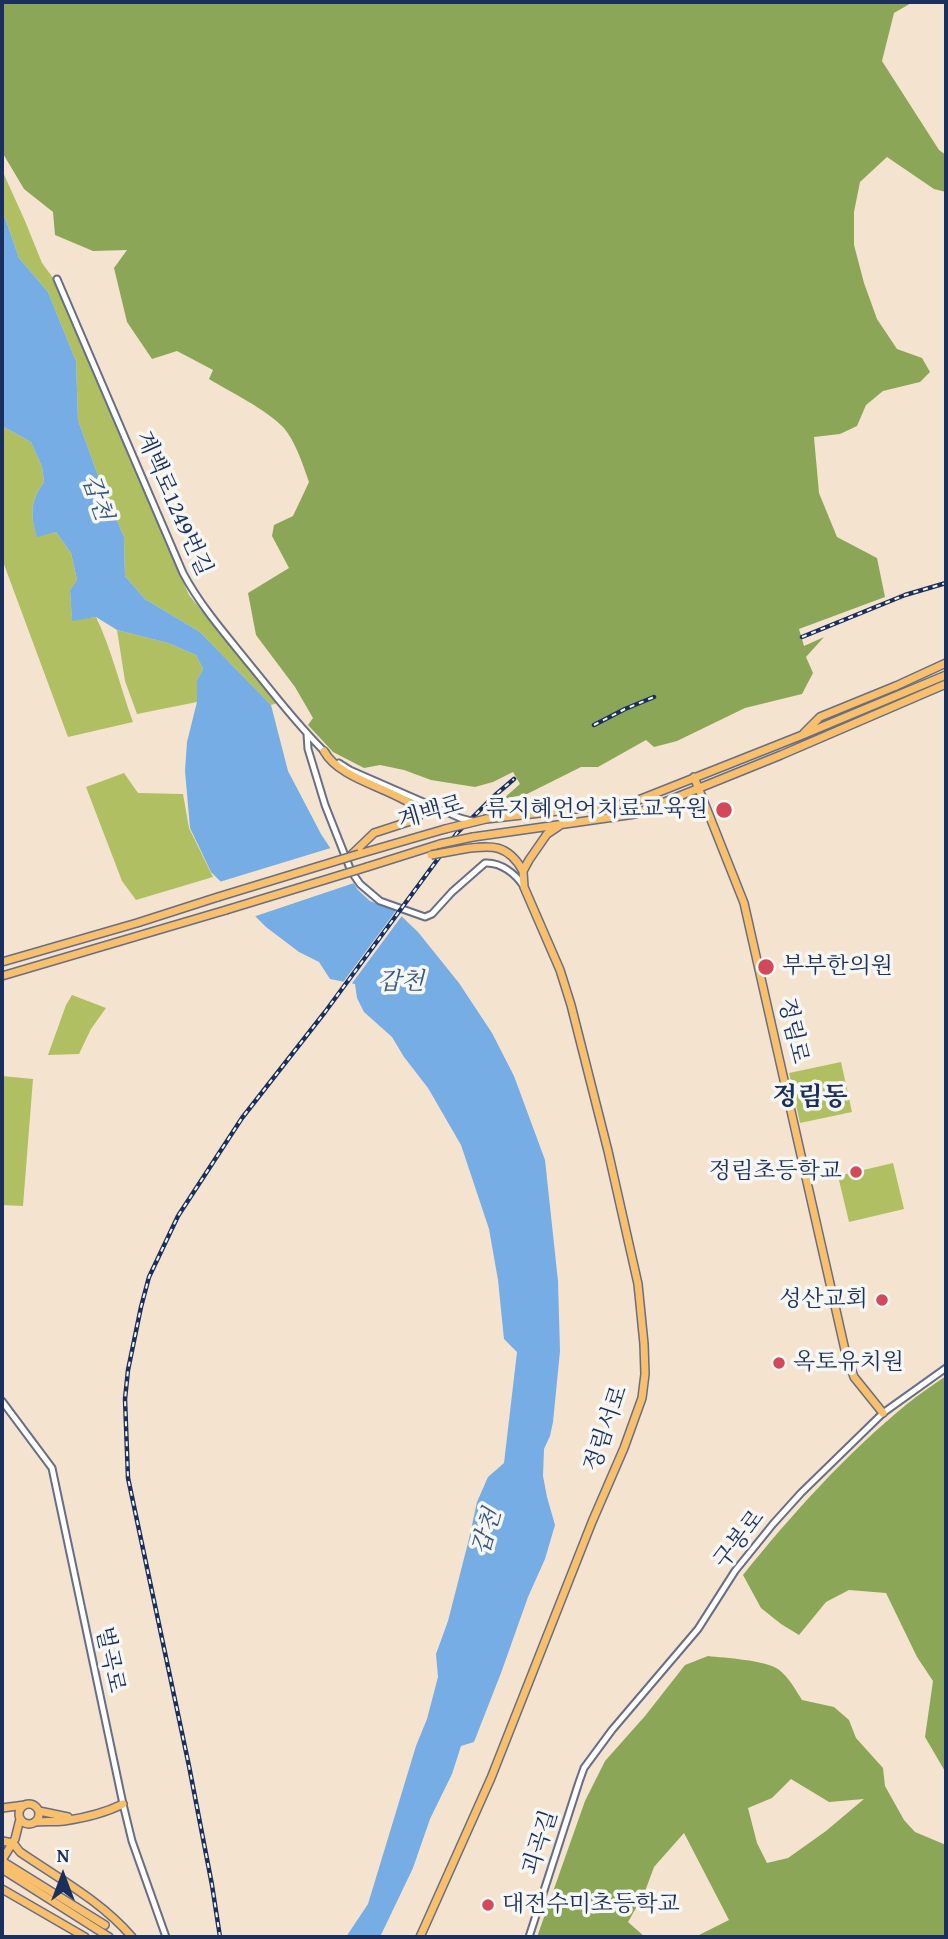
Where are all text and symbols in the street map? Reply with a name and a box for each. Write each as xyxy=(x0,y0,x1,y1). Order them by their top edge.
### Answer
street label: 계백로1249번길 xyxy=(129,427,217,581)
water label: 갑천 xyxy=(75,471,117,525)
street label: 계백로 xyxy=(395,791,467,835)
place label: 류지혜언어치료교육원 xyxy=(486,796,708,824)
marker: 류지혜언어치료교육원 xyxy=(714,800,734,820)
place label: 부부한의원 xyxy=(782,953,893,981)
marker: 부부한의원 xyxy=(756,957,776,977)
water label: 갑천 xyxy=(378,969,424,997)
street label: 정림로 xyxy=(771,995,813,1067)
district label: 정림동 xyxy=(772,1082,848,1114)
place label: 정림초등학교 xyxy=(709,1158,842,1186)
marker: 정림초등학교 xyxy=(848,1164,864,1180)
place label: 성산교회 xyxy=(779,1286,868,1314)
marker: 성산교회 xyxy=(874,1292,890,1308)
place label: 옥토유치원 xyxy=(793,1349,904,1377)
marker: 옥토유치원 xyxy=(771,1355,787,1371)
street label: 정림서로 xyxy=(579,1382,635,1476)
street label: 구봉로 xyxy=(709,1505,771,1575)
water label: 갑천 xyxy=(467,1506,509,1558)
street label: 벌곡로 xyxy=(89,1625,129,1695)
street label: 괴곡길 xyxy=(518,1807,564,1879)
north arrow xyxy=(28,1841,98,1911)
text: N xyxy=(57,1841,69,1869)
place label: 대전수미초등학교 xyxy=(502,1891,680,1919)
marker: 대전수미초등학교 xyxy=(480,1897,496,1913)

